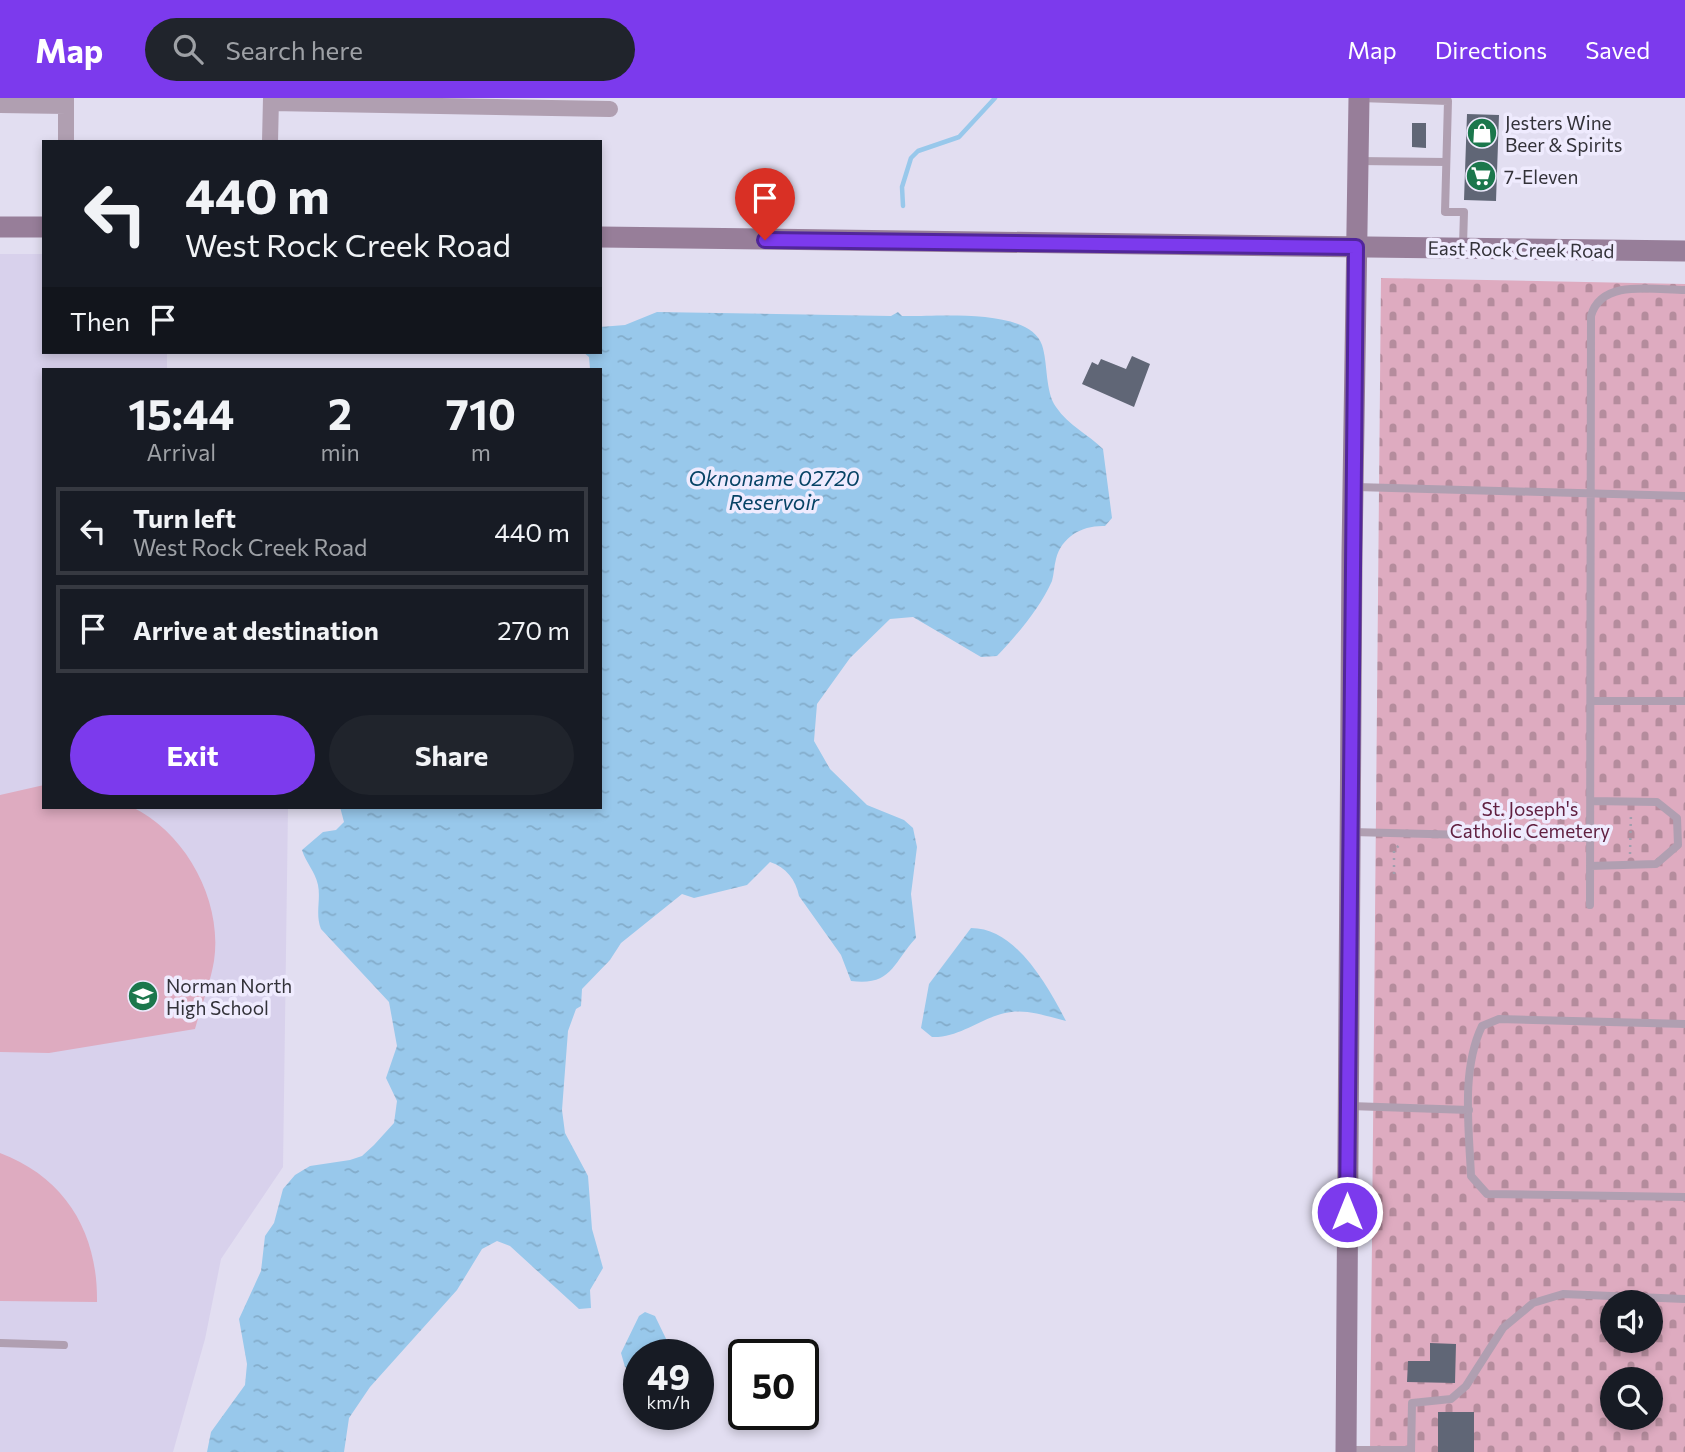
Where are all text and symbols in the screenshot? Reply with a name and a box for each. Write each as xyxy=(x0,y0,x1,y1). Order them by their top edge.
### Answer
search box xyxy=(145,18,635,81)
text: Map xyxy=(35,29,103,70)
icon: search xyxy=(169,30,207,68)
text: Search here xyxy=(225,34,363,65)
text: Map xyxy=(1347,35,1397,64)
text: Directions xyxy=(1435,35,1547,64)
text: Saved xyxy=(1585,35,1650,64)
place label: Jesters Wine Beer & Spirits xyxy=(1505,111,1622,156)
shop icon: Jesters Wine Beer & Spirits xyxy=(1465,116,1499,150)
supermarket icon: 7-Eleven xyxy=(1464,159,1498,193)
text: 440 m xyxy=(185,164,330,224)
place label: 7-Eleven xyxy=(1504,165,1578,188)
icon: left xyxy=(70,168,161,259)
pin xyxy=(735,168,795,240)
icon: arrive xyxy=(746,179,784,217)
text: West Rock Creek Road xyxy=(185,224,511,264)
street label: East Rock Creek Road xyxy=(1427,236,1615,262)
icon: arrive xyxy=(144,301,182,339)
text: Then xyxy=(70,305,130,336)
text: 15:44 xyxy=(128,387,234,439)
text: 2 xyxy=(328,387,352,439)
text: 710 xyxy=(446,387,516,439)
text: Arrival xyxy=(146,438,216,466)
text: min xyxy=(320,438,360,466)
text: m xyxy=(471,438,491,466)
water label: Oknoname 02720 Reservoir xyxy=(688,465,860,514)
text: Turn left xyxy=(133,502,236,533)
icon: left xyxy=(74,512,112,550)
text: 440 m xyxy=(494,516,570,547)
text: West Rock Creek Road xyxy=(133,533,367,561)
icon: arrive xyxy=(74,610,112,648)
text: Arrive at destination xyxy=(133,614,379,645)
text: 270 m xyxy=(497,614,570,645)
button: Exit xyxy=(70,715,315,795)
button: Share xyxy=(329,715,574,795)
park label: St. Joseph's Catholic Cemetery xyxy=(1450,797,1610,842)
place label: Norman North High School xyxy=(166,974,292,1019)
school or university icon: Norman North High School xyxy=(126,979,160,1013)
position arrow xyxy=(1310,1175,1384,1249)
map controls xyxy=(1600,1290,1663,1430)
button: sound xyxy=(1600,1290,1663,1353)
speed limit sign: 50 xyxy=(728,1339,819,1430)
text: 49 xyxy=(647,1354,690,1397)
button: search xyxy=(1600,1367,1663,1430)
text: km/h xyxy=(647,1391,690,1413)

